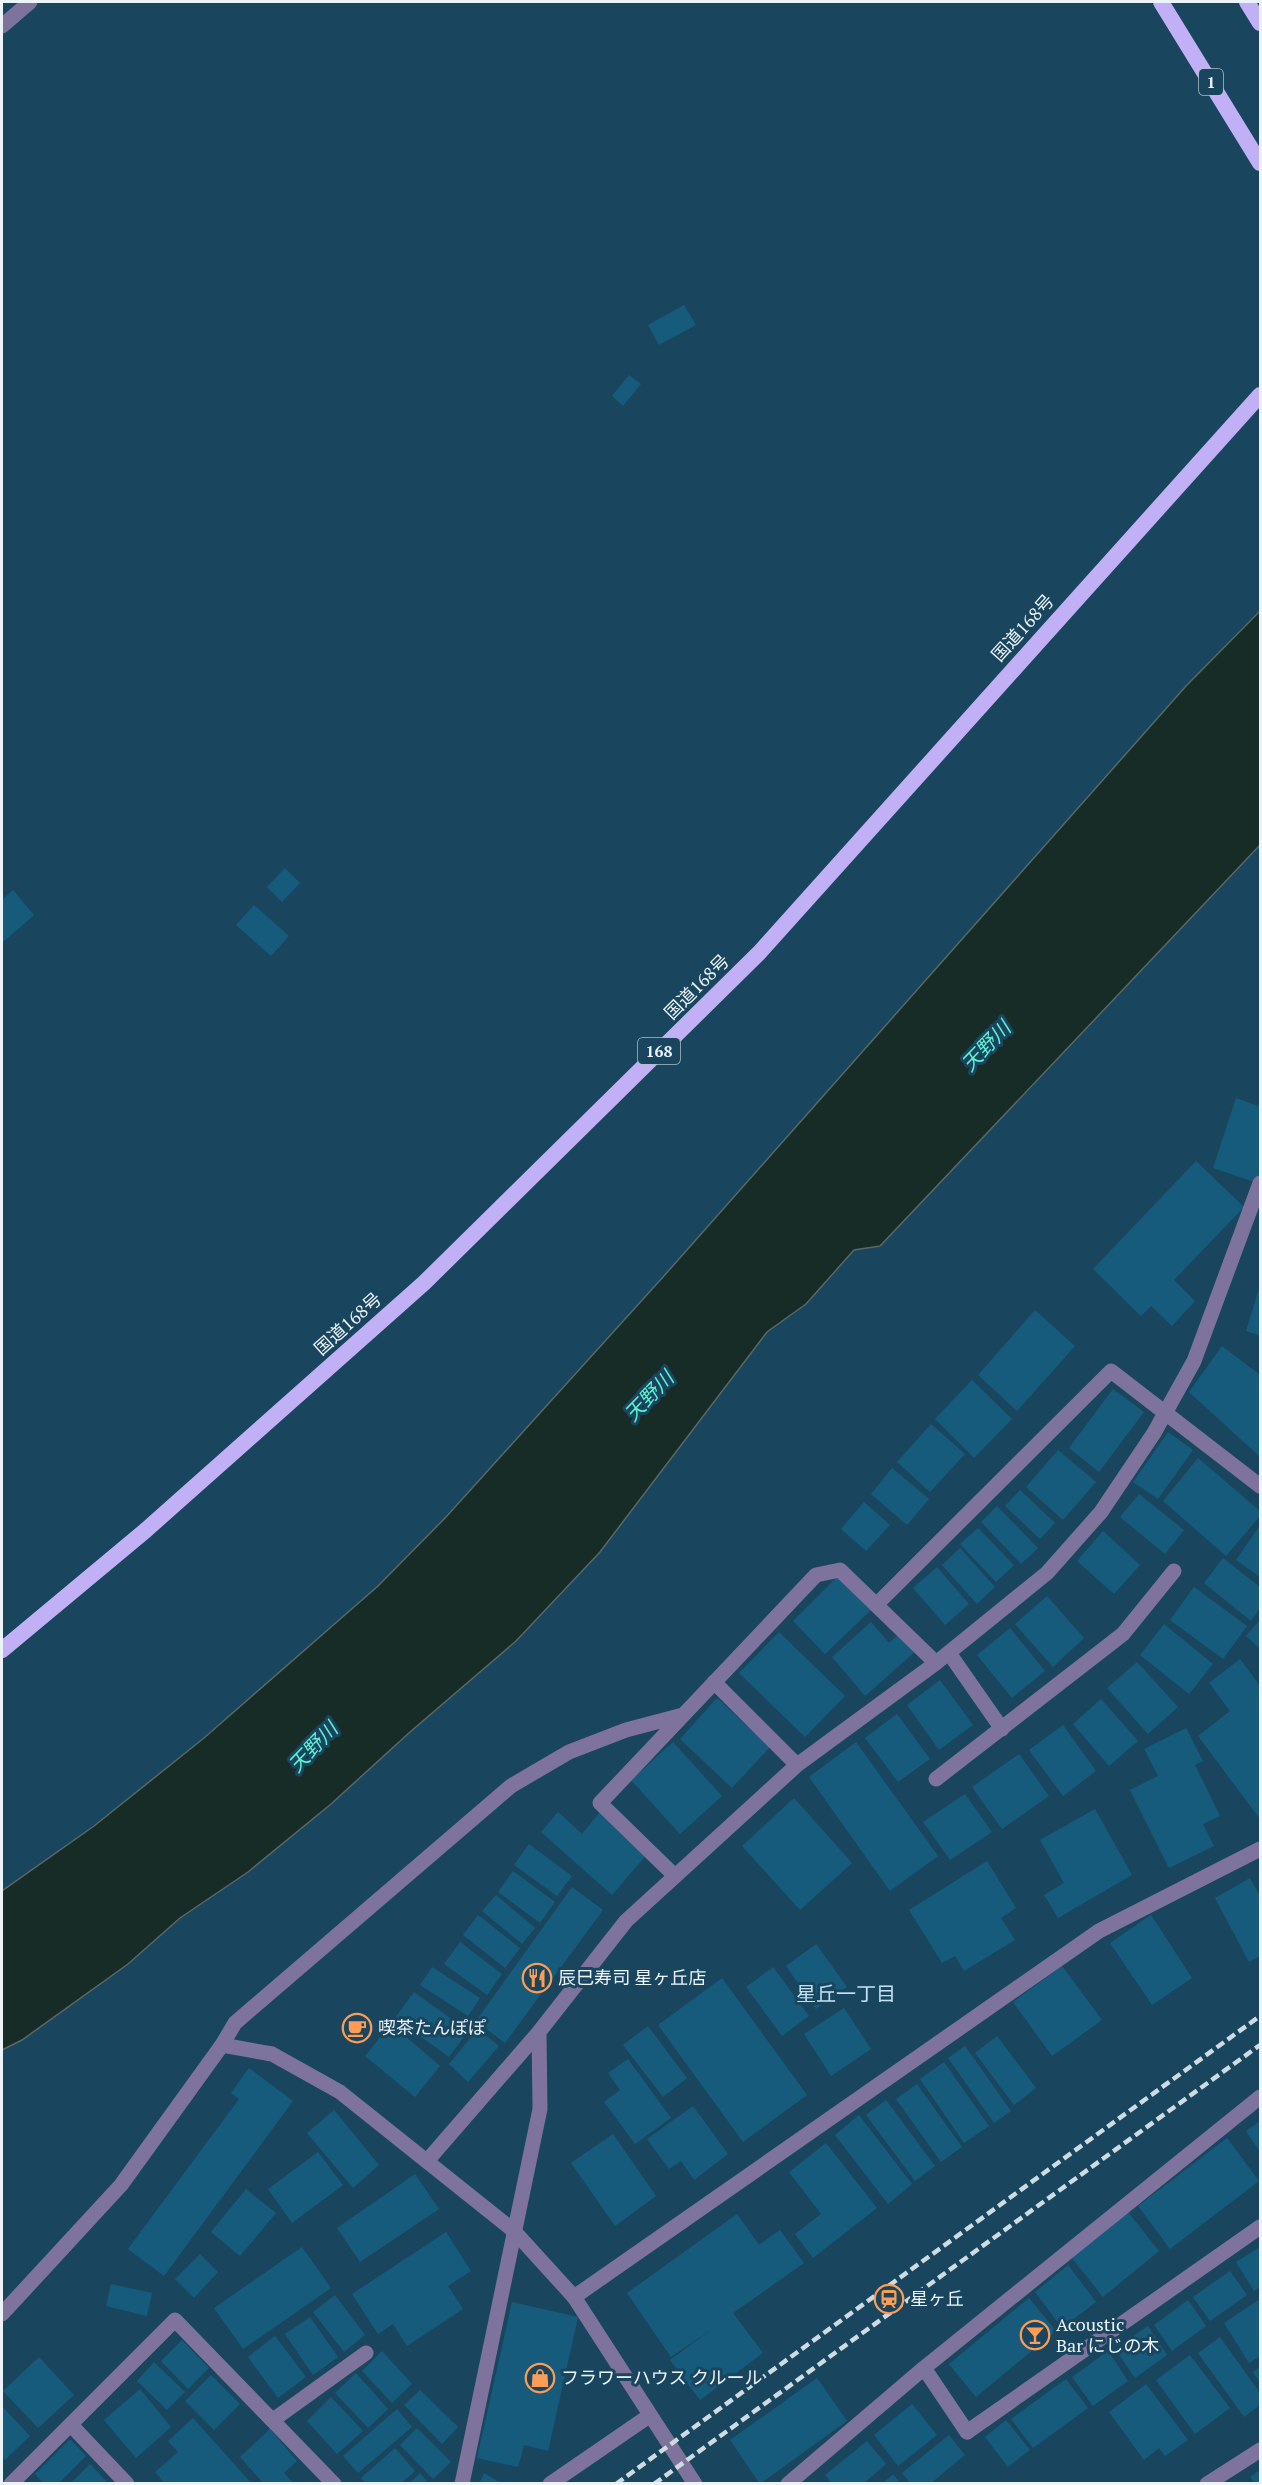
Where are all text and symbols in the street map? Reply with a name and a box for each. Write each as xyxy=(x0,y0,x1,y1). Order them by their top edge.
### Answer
road number: 1 xyxy=(1199,69,1223,95)
street label: 国道168号 xyxy=(986,589,1059,666)
street label: 国道168号 xyxy=(659,949,734,1024)
water label: 天野川 xyxy=(955,1013,1018,1077)
road number: 168 xyxy=(638,1038,680,1064)
street label: 国道168号 xyxy=(309,1287,386,1360)
water label: 天野川 xyxy=(618,1363,681,1427)
water label: 天野川 xyxy=(282,1714,345,1778)
restaurant icon: 辰巳寿司 星ヶ丘店 xyxy=(521,1962,553,1994)
place label: 辰巳寿司 星ヶ丘店 xyxy=(558,1965,706,1989)
district label: 星丘一丁目 xyxy=(796,1980,896,2007)
cafe icon: 喫茶たんぽぽ xyxy=(341,2012,373,2044)
place label: 喫茶たんぽぽ xyxy=(378,2015,486,2039)
station icon: 星ヶ丘 xyxy=(873,2283,905,2315)
place label: 星ヶ丘 xyxy=(910,2286,964,2310)
place label: Acoustic Bar にじの木 xyxy=(1056,2312,1159,2357)
bar icon: Acoustic Bar にじの木 xyxy=(1019,2319,1051,2351)
shop icon: フラワーハウス クルール xyxy=(524,2362,556,2394)
place label: フラワーハウス クルール xyxy=(561,2365,762,2389)

